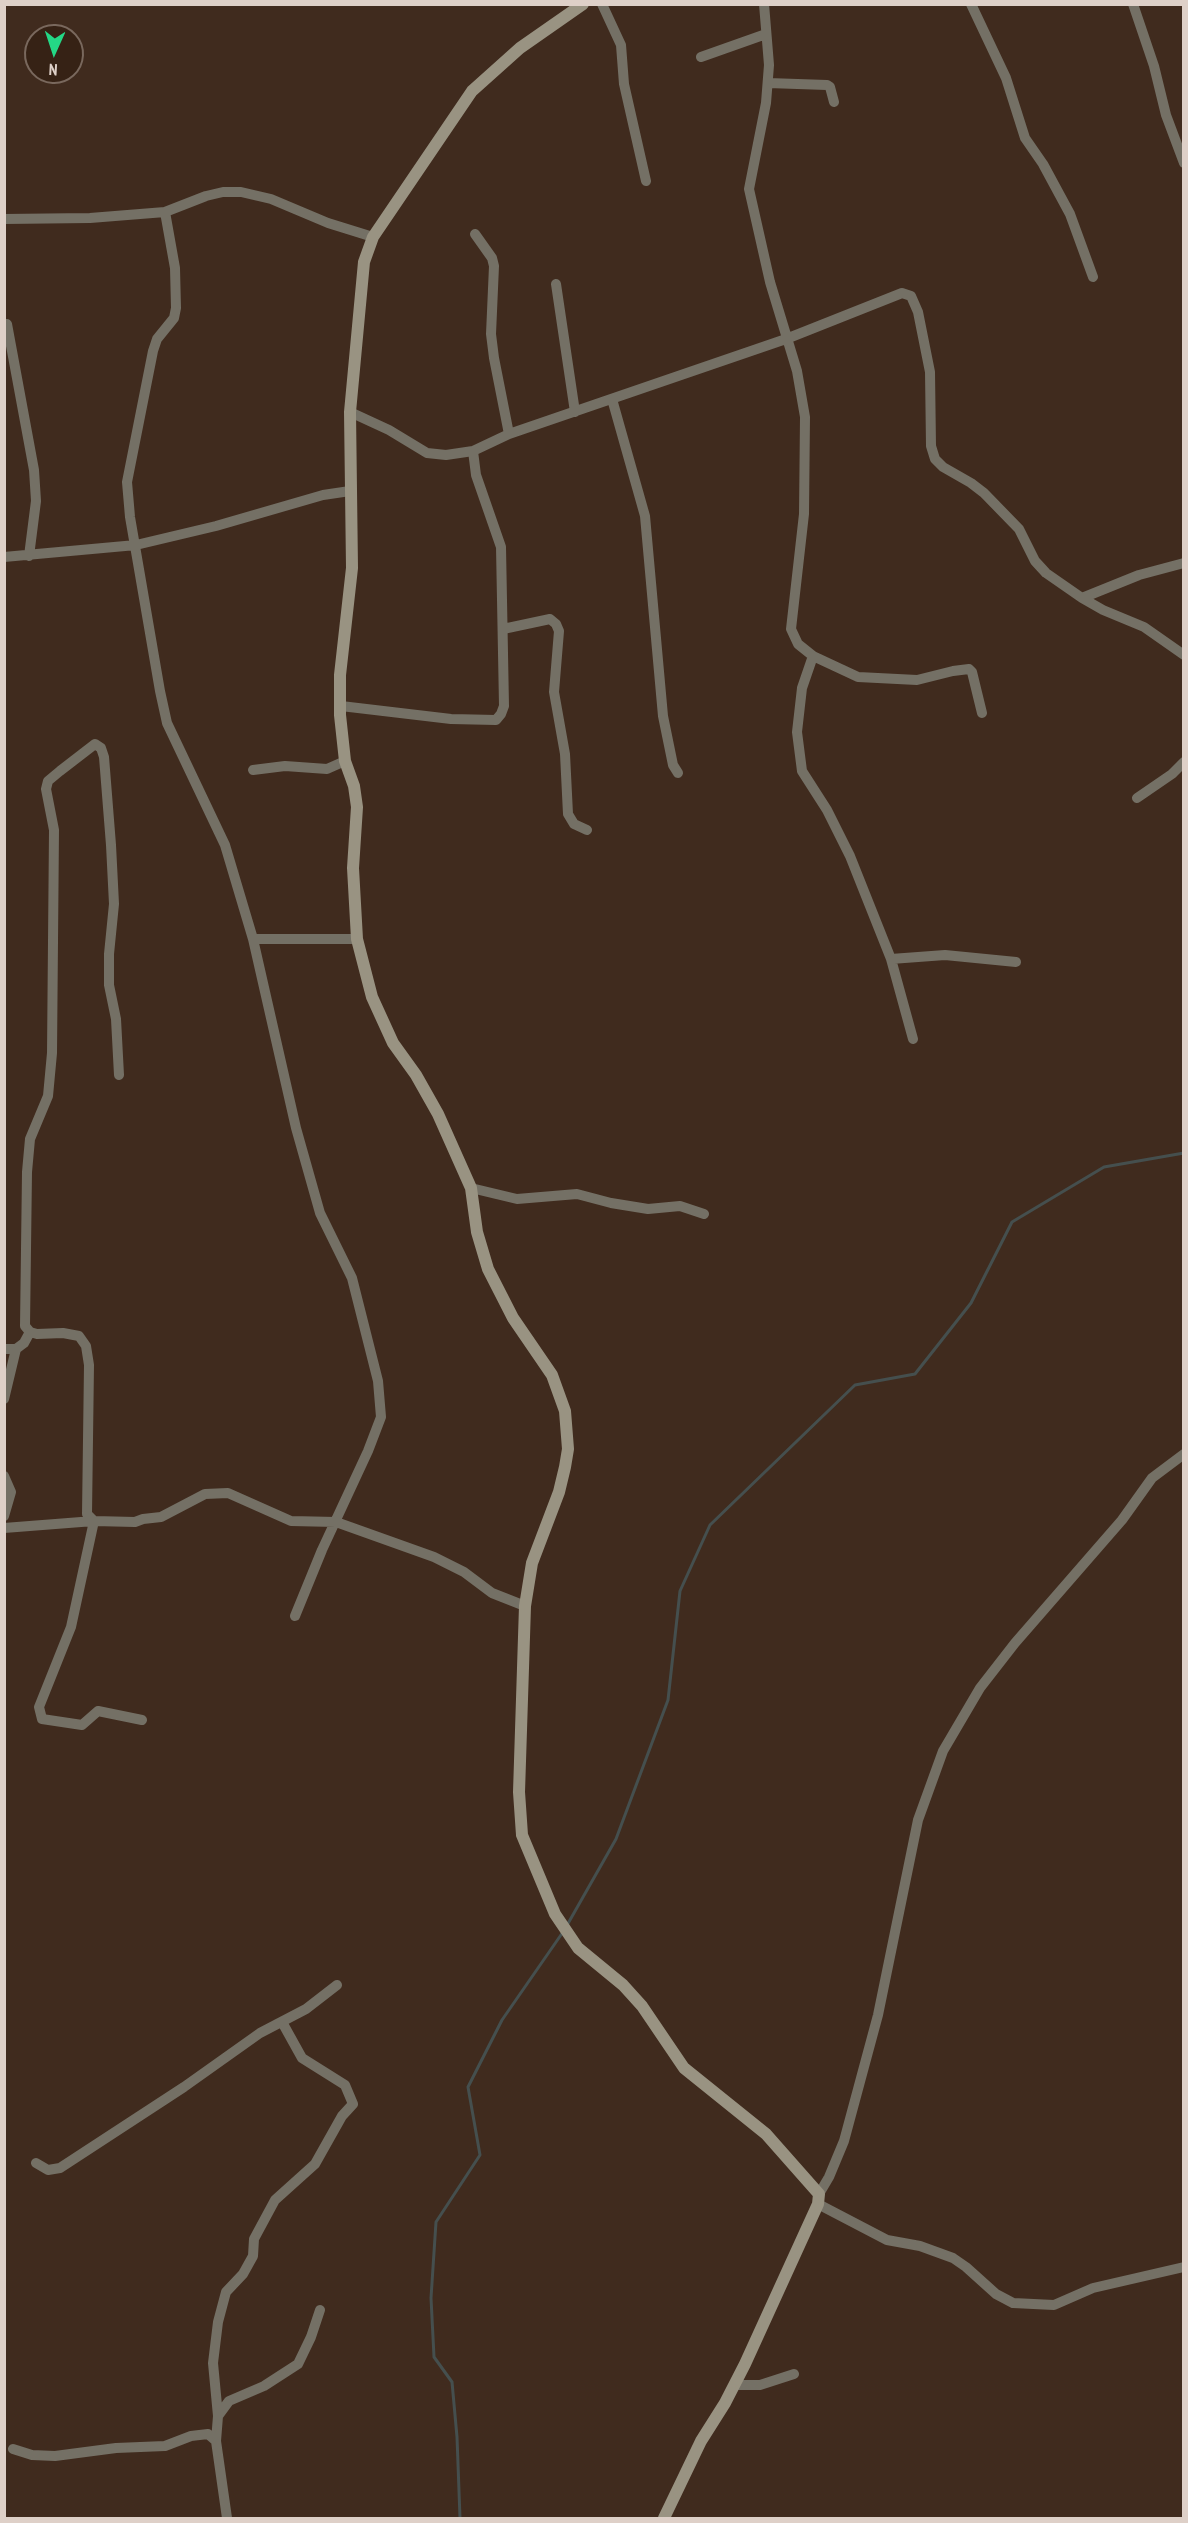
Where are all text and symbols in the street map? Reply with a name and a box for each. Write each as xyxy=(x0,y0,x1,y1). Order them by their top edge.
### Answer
north arrow xyxy=(24,24,84,84)
text: N xyxy=(48,60,58,80)

